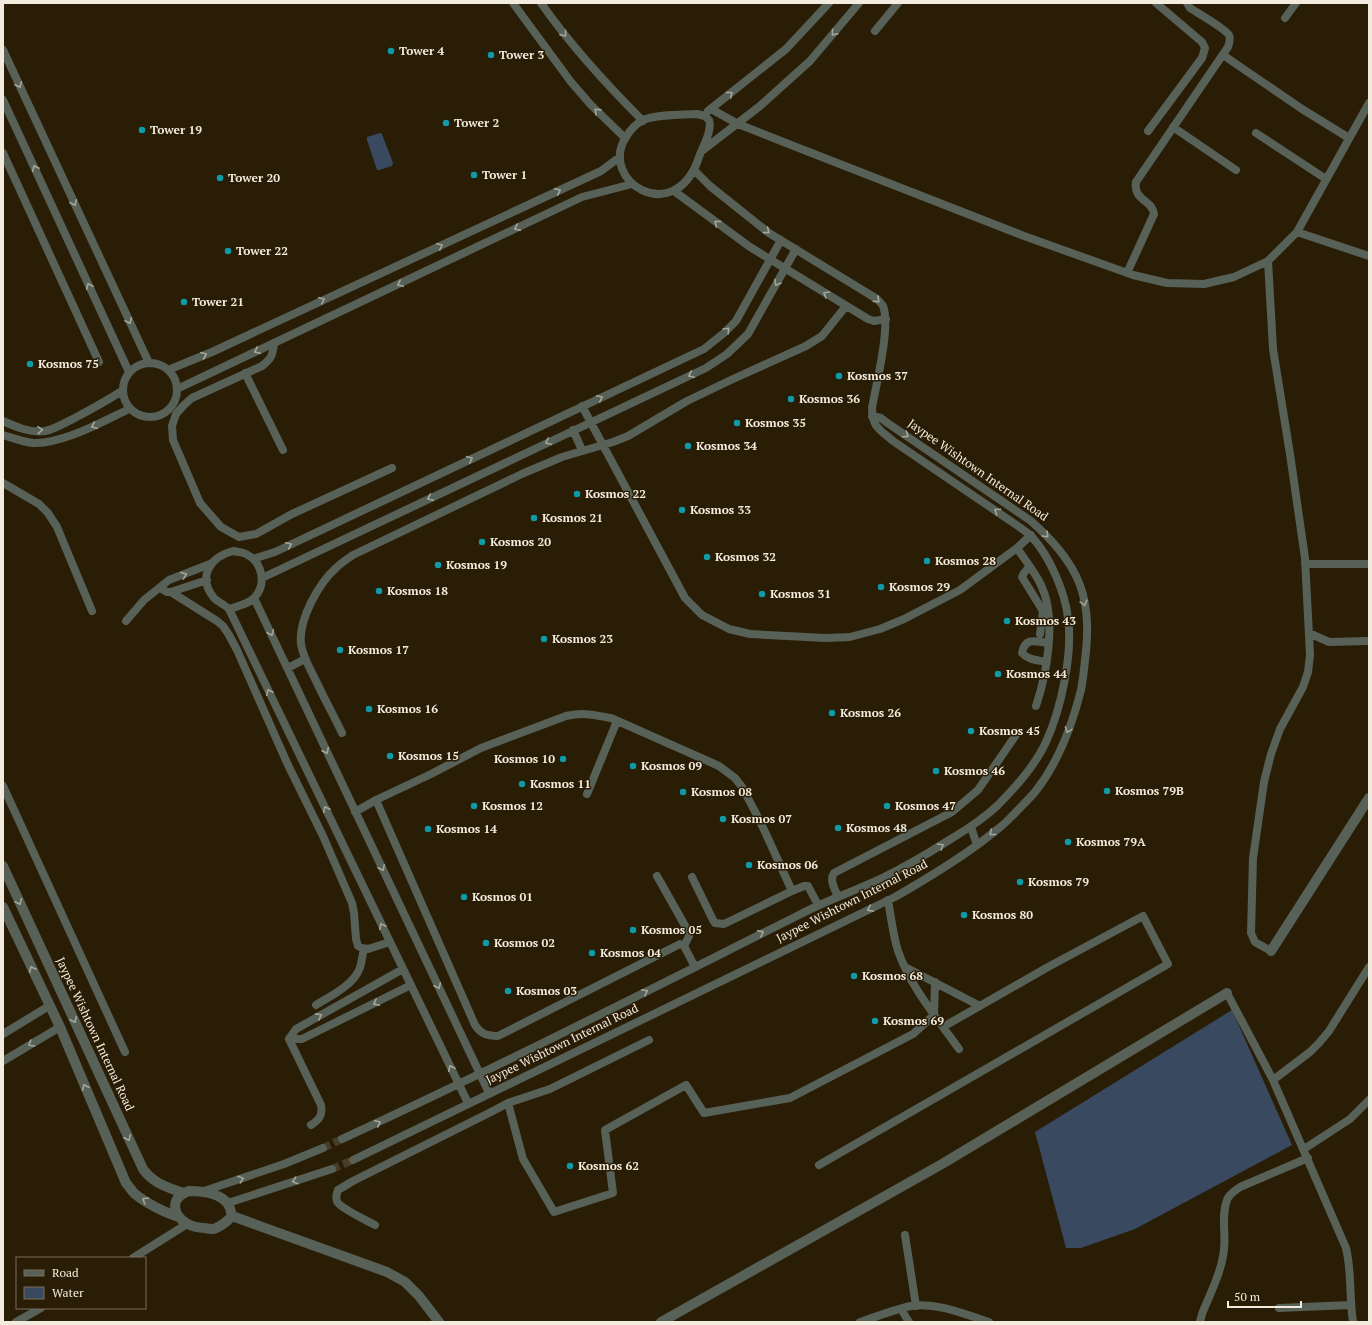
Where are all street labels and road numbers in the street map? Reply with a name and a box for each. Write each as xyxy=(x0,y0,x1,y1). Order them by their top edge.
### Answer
street label: Jaypee Wishtown Internal Road xyxy=(905,415,1052,524)
street label: Jaypee Wishtown Internal Road xyxy=(774,856,930,945)
street label: Jaypee Wishtown Internal Road xyxy=(53,955,138,1113)
street label: Jaypee Wishtown Internal Road xyxy=(483,1000,641,1087)

